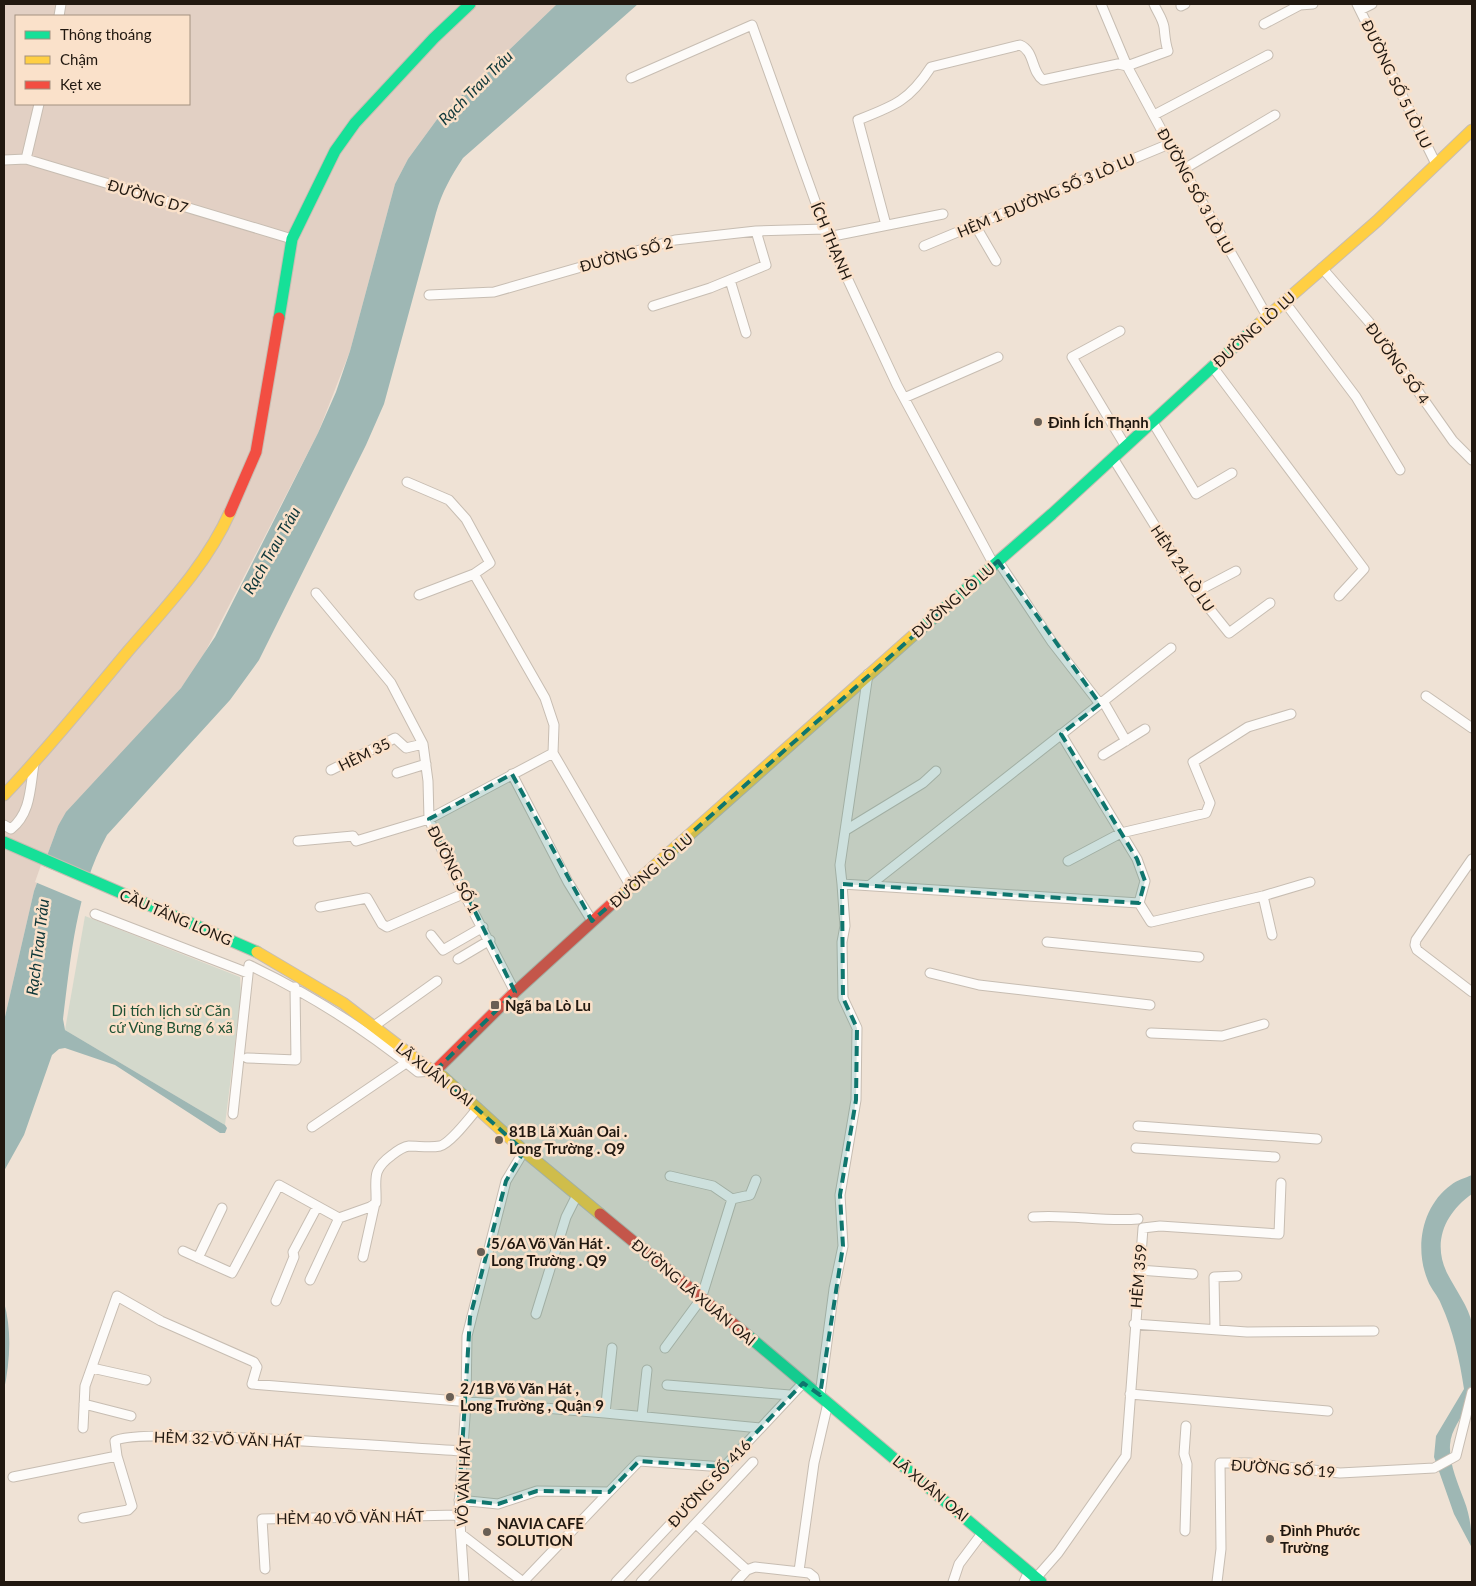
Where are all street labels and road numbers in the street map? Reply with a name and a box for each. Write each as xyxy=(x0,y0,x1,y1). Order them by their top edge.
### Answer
street label: ĐƯỜNG SỐ 5 LÒ LU xyxy=(1358,16,1437,151)
street label: ĐƯỜNG SỐ 3 LÒ LU xyxy=(1154,125,1239,257)
street label: HẺM 1 ĐƯỜNG SỐ 3 LÒ LU xyxy=(954,148,1138,241)
street label: ĐƯỜNG D7 xyxy=(106,175,191,217)
street label: ÍCH THẠNH xyxy=(808,200,856,282)
street label: ĐƯỜNG SỐ 2 xyxy=(577,232,675,275)
street label: ĐƯỜNG LÒ LU xyxy=(1209,287,1299,371)
street label: ĐƯỜNG SỐ 4 xyxy=(1363,318,1434,407)
street label: HẺM 24 LÒ LU xyxy=(1147,521,1219,615)
street label: ĐƯỜNG LÒ LU xyxy=(908,559,998,641)
street label: HẺM 35 xyxy=(335,734,393,774)
street label: ĐƯỜNG SỐ 1 xyxy=(424,822,485,916)
street label: ĐƯỜNG LÒ LU xyxy=(606,829,696,911)
street label: CẦU TĂNG LONG xyxy=(117,885,235,949)
street label: LÃ XUÂN OAI xyxy=(393,1038,477,1110)
street label: ĐƯỜNG LÃ XUÂN OAI xyxy=(628,1235,760,1349)
street label: HẺM 359 xyxy=(1126,1243,1150,1309)
street label: HẺM 32 VÕ VĂN HÁT xyxy=(154,1427,302,1451)
street label: ĐƯỜNG SỐ 416 xyxy=(663,1435,754,1530)
street label: VÕ VĂN HÁT xyxy=(452,1437,474,1527)
street label: LÃ XUÂN OAI xyxy=(889,1451,973,1525)
street label: ĐƯỜNG SỐ 19 xyxy=(1230,1454,1336,1481)
street label: HẺM 40 VÕ VĂN HÁT xyxy=(276,1507,424,1527)

